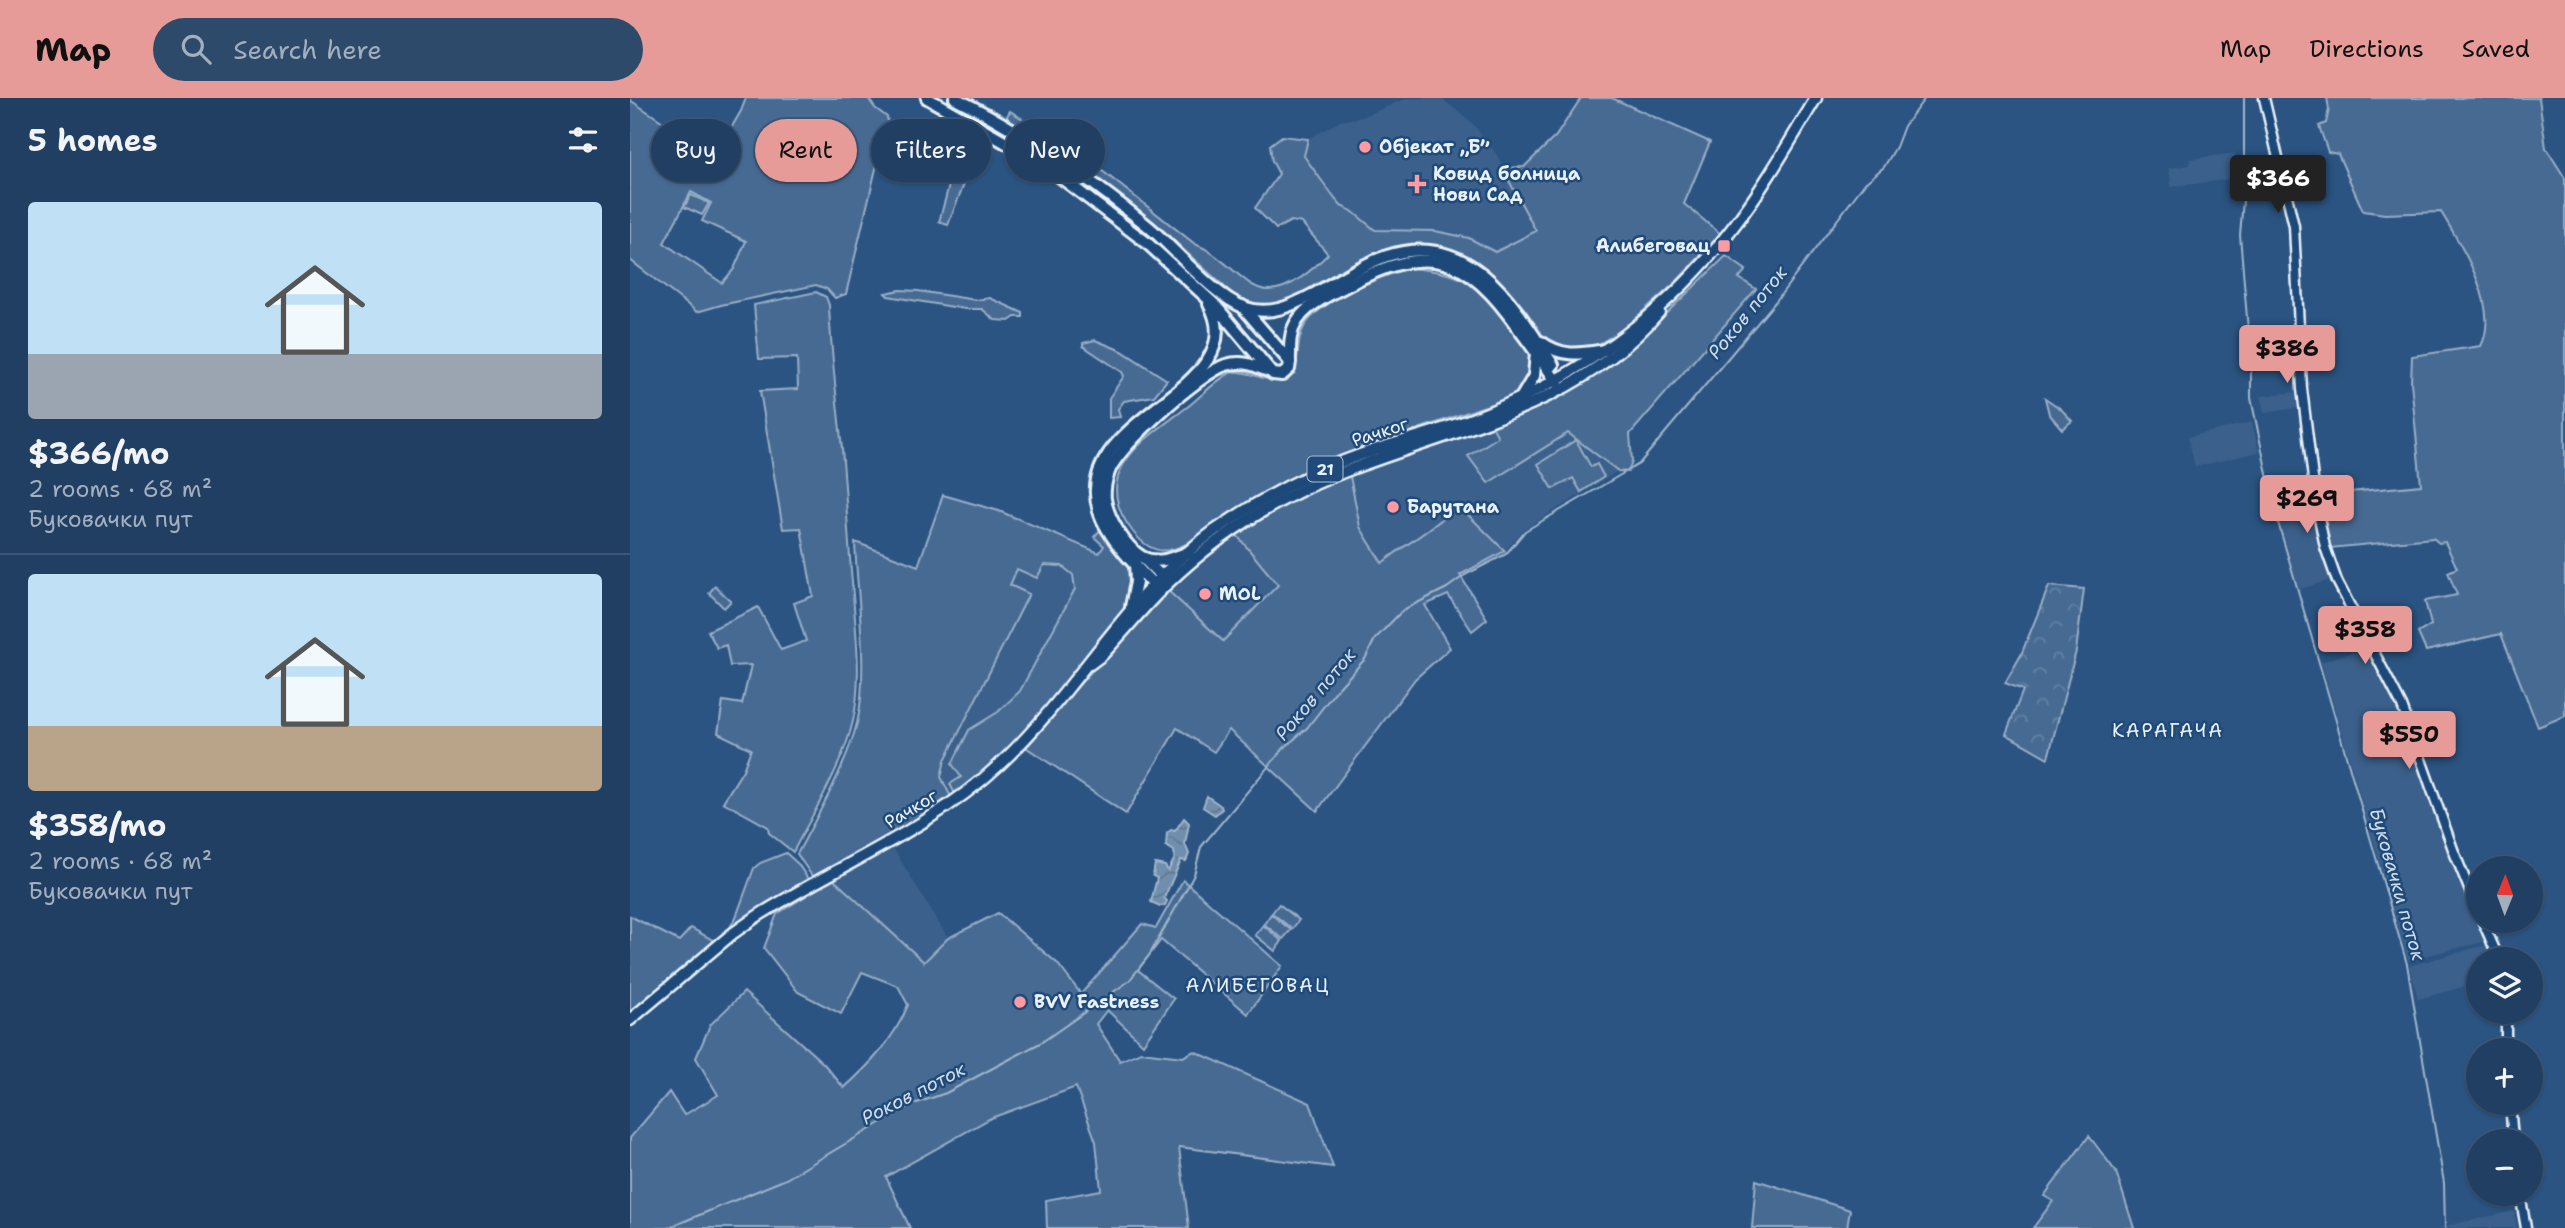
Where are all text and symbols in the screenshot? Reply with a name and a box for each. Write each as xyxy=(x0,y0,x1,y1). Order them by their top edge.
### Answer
search box xyxy=(153,18,643,81)
text: Map xyxy=(35,27,111,72)
icon: search xyxy=(177,30,215,68)
text: Search here xyxy=(233,32,382,67)
text: Map xyxy=(2220,33,2271,65)
text: Directions xyxy=(2309,33,2424,65)
text: Saved xyxy=(2462,33,2530,65)
chip: Buy xyxy=(651,119,741,182)
chip: Rent xyxy=(755,119,857,182)
chip: Filters xyxy=(871,119,991,182)
chip: New xyxy=(1005,119,1105,182)
text: 5 homes xyxy=(28,120,158,161)
icon: filters xyxy=(564,121,602,159)
place label: Објекат „Б” xyxy=(1379,135,1490,159)
marker: Објекат „Б” xyxy=(1357,139,1373,155)
pin: $366 xyxy=(2237,156,2319,215)
place label: Ковид болница Нови Сад xyxy=(1433,162,1581,207)
text: $366 xyxy=(2246,163,2310,193)
marker: Ковид болница Нови Сад xyxy=(1407,174,1427,194)
place label: Алибеговац xyxy=(1596,234,1711,258)
marker: Алибеговац xyxy=(1716,238,1732,254)
icon: home xyxy=(252,247,378,373)
water label: Роков поток xyxy=(1702,260,1793,364)
pin: $386 xyxy=(2246,326,2328,385)
text: $386 xyxy=(2255,333,2319,363)
street label: Рачког xyxy=(1349,412,1411,452)
text: $366/mo xyxy=(28,433,169,474)
road number: 21 xyxy=(1308,456,1342,482)
text: 2 rooms · 68 m² xyxy=(28,474,212,504)
pin: $269 xyxy=(2266,476,2348,535)
text: $269 xyxy=(2276,483,2338,513)
place label: Барутана xyxy=(1407,495,1500,519)
marker: Барутана xyxy=(1385,499,1401,515)
text: Буковачки пут xyxy=(28,504,192,534)
place label: MOL xyxy=(1219,582,1261,606)
marker: MOL xyxy=(1197,586,1213,602)
pin: $358 xyxy=(2324,606,2406,666)
text: $358 xyxy=(2334,614,2396,644)
icon: home xyxy=(252,619,378,745)
water label: Роков поток xyxy=(1269,642,1362,746)
pin: $550 xyxy=(2368,712,2450,771)
district label: КАРАГАЧА xyxy=(2112,718,2224,743)
text: $550 xyxy=(2379,719,2439,749)
street label: Рачког xyxy=(880,784,942,834)
text: $358/mo xyxy=(28,805,166,846)
water label: Буковачки поток xyxy=(2364,805,2432,965)
text: 2 rooms · 68 m² xyxy=(28,846,212,876)
north arrow xyxy=(2466,856,2543,933)
map controls xyxy=(2466,856,2543,1206)
text: Буковачки пут xyxy=(28,876,192,906)
button: layers xyxy=(2466,947,2543,1024)
district label: АЛИБЕГОВАЦ xyxy=(1186,973,1330,998)
place label: BVV Fastness xyxy=(1034,990,1159,1014)
marker: BVV Fastness xyxy=(1012,994,1028,1010)
button: + xyxy=(2466,1038,2543,1115)
water label: Роков поток xyxy=(857,1056,970,1130)
button: − xyxy=(2466,1129,2543,1206)

